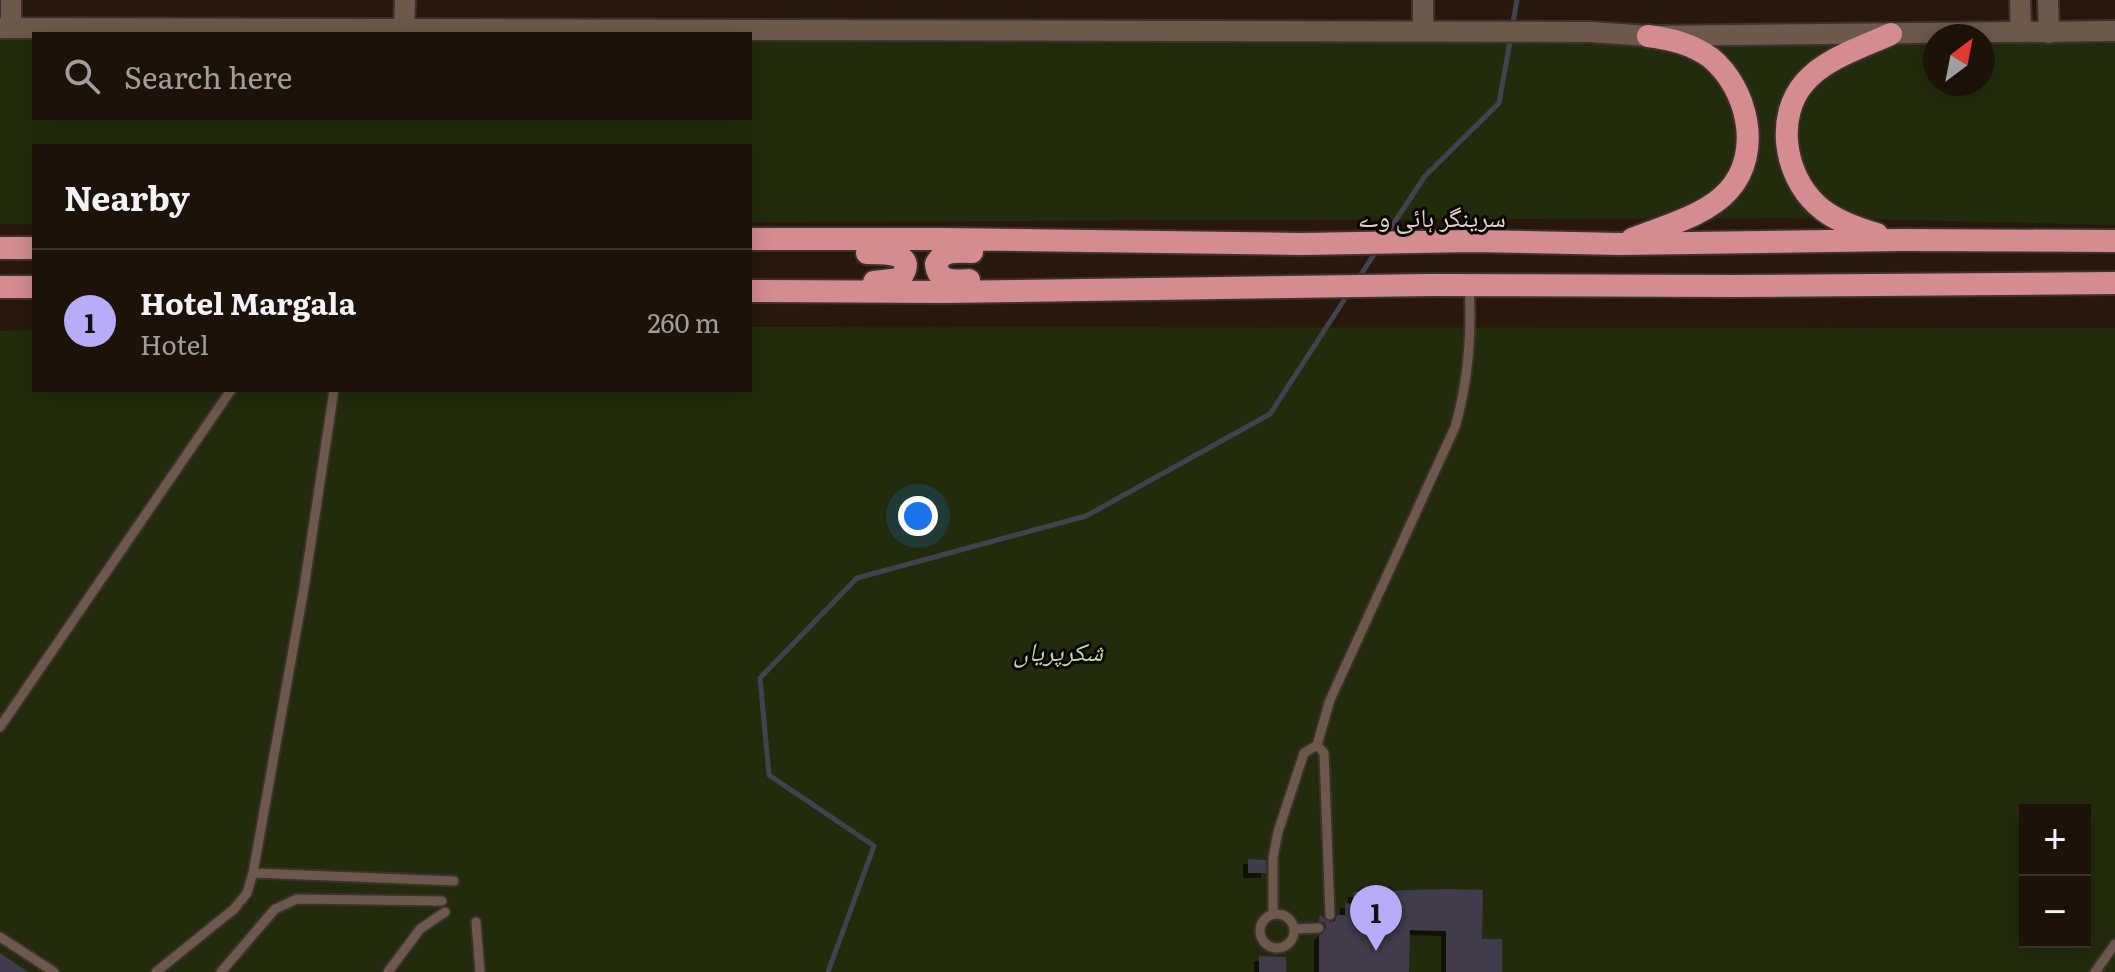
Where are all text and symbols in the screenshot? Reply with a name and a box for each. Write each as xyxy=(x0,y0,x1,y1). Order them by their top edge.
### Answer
north arrow xyxy=(1923,24,1995,96)
search box xyxy=(32,32,752,120)
icon: search xyxy=(60,54,104,98)
text: Search here xyxy=(124,54,292,98)
text: Nearby xyxy=(64,171,190,221)
street label: سرینگر ہائی وے xyxy=(1358,196,1506,235)
text: Hotel Margala xyxy=(140,280,356,324)
text: 1 xyxy=(85,302,95,341)
text: 260 m xyxy=(647,302,720,341)
text: Hotel xyxy=(140,324,209,363)
your location xyxy=(898,496,938,536)
park label: شکرپریاں xyxy=(1013,630,1104,669)
map controls xyxy=(2019,804,2091,948)
button: + xyxy=(2019,804,2091,876)
button: − xyxy=(2019,876,2091,948)
pin: 1 xyxy=(1350,885,1402,951)

